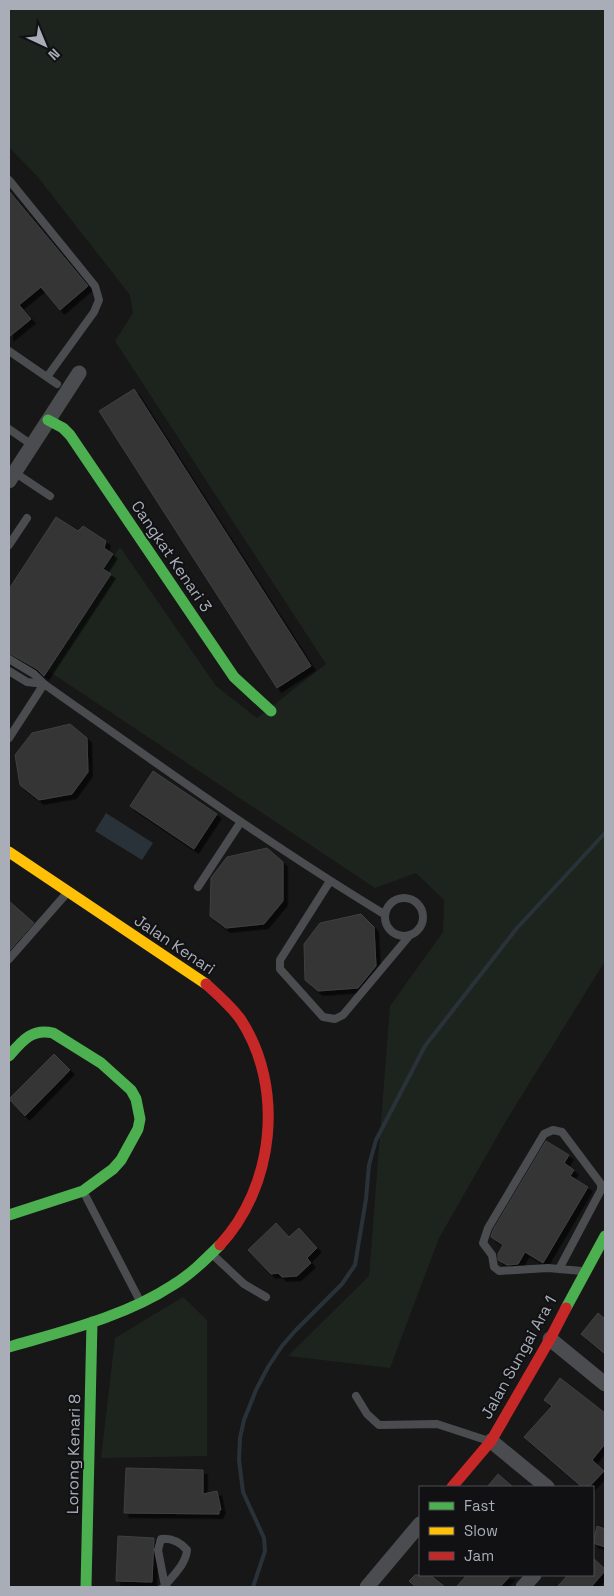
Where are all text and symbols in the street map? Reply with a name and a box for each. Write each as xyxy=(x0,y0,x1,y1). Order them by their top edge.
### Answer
north arrow xyxy=(20,20,70,70)
text: N xyxy=(44,45,64,64)
street label: Cangkat Kenari 3 xyxy=(127,497,217,616)
street label: Jalan Kenari xyxy=(130,910,219,979)
street label: Jalan Sungai Ara 1 xyxy=(476,1292,561,1423)
street label: Lorong Kenari 8 xyxy=(62,1394,85,1514)
legend xyxy=(419,1486,594,1576)
text: Fast xyxy=(464,1496,495,1515)
text: Slow xyxy=(464,1521,498,1540)
text: Jam xyxy=(464,1546,494,1565)

